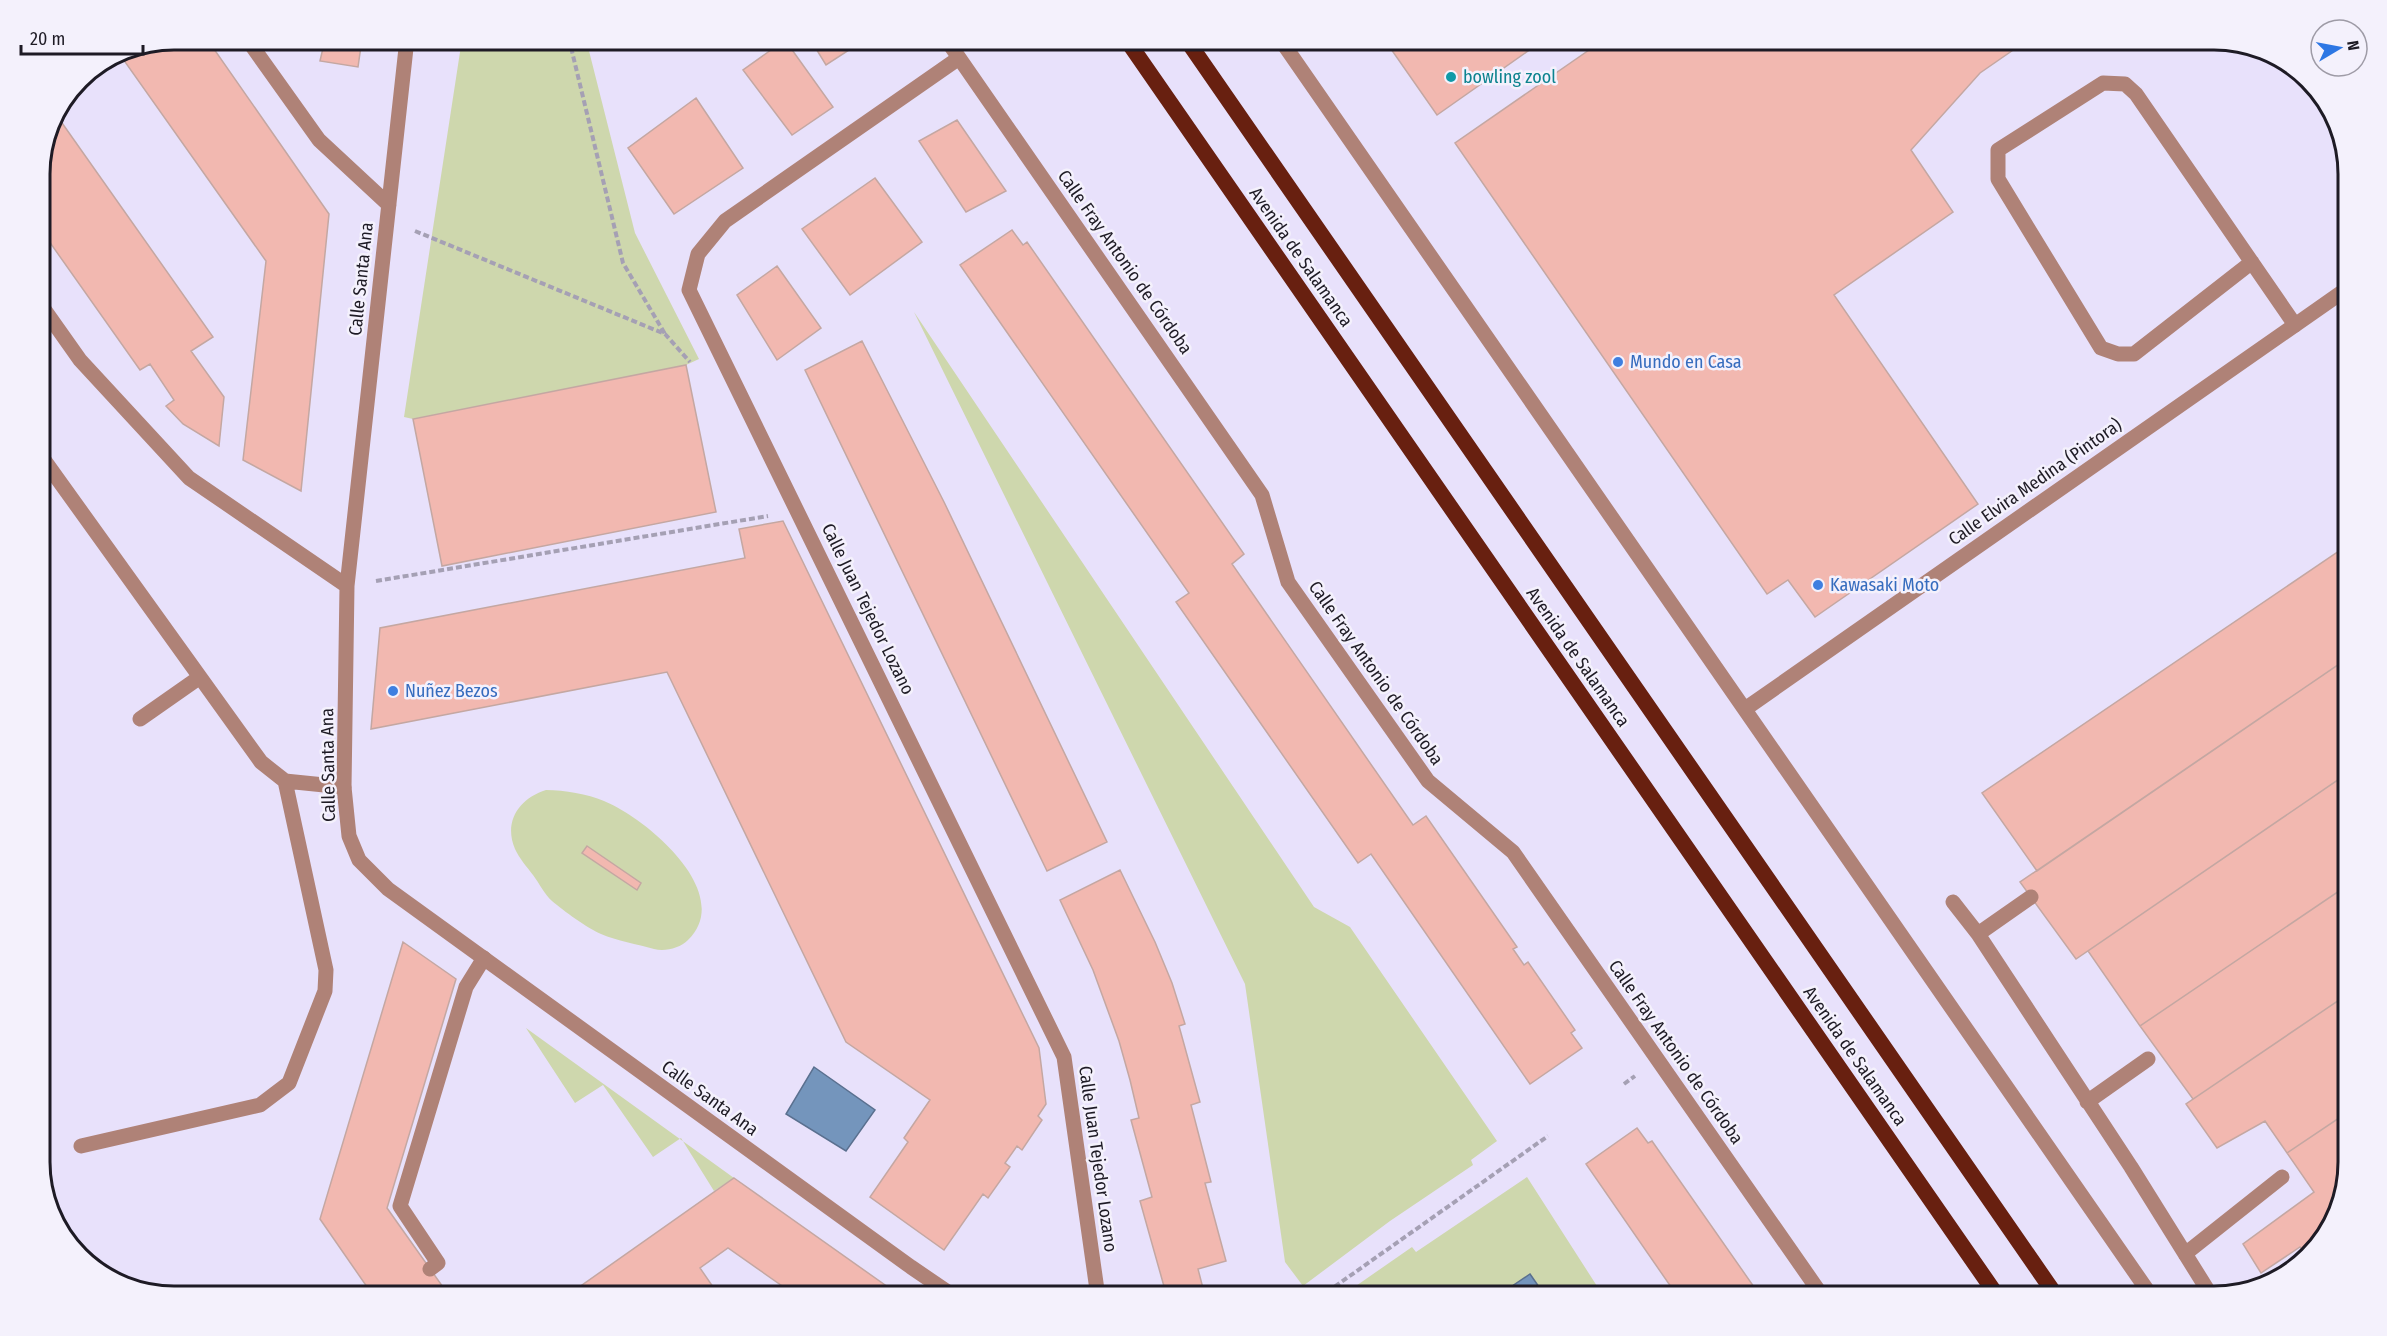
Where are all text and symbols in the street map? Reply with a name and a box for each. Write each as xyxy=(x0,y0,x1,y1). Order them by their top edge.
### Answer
scale bar xyxy=(21,18,142,56)
north arrow xyxy=(2309,18,2369,78)
text: 20 m xyxy=(30,28,65,50)
text: N xyxy=(2343,39,2363,52)
place label: bowling zool xyxy=(1463,66,1556,88)
marker: bowling zool xyxy=(1444,70,1458,84)
street label: Calle Fray Antonio de Córdoba xyxy=(1053,166,1197,358)
street label: Avenida de Salamanca xyxy=(1245,183,1358,331)
street label: Calle Santa Ana xyxy=(344,221,378,337)
place label: Mundo en Casa xyxy=(1630,351,1742,373)
marker: Mundo en Casa xyxy=(1611,355,1625,369)
street label: Calle Elvira Medina (Pintora) xyxy=(1944,414,2126,550)
street label: Calle Juan Tejedor Lozano xyxy=(817,520,919,698)
place label: Kawasaki Moto xyxy=(1830,574,1939,596)
street label: Calle Fray Antonio de Córdoba xyxy=(1304,577,1448,769)
marker: Kawasaki Moto xyxy=(1811,578,1825,592)
street label: Avenida de Salamanca xyxy=(1522,583,1635,731)
place label: Nuñez Bezos xyxy=(405,680,498,702)
marker: Nuñez Bezos xyxy=(386,684,400,698)
street label: Calle Santa Ana xyxy=(316,708,340,822)
street label: Calle Fray Antonio de Córdoba xyxy=(1604,956,1748,1148)
street label: Avenida de Salamanca xyxy=(1799,982,1912,1130)
street label: Calle Santa Ana xyxy=(657,1056,763,1140)
street label: Calle Juan Tejedor Lozano xyxy=(1074,1064,1122,1254)

